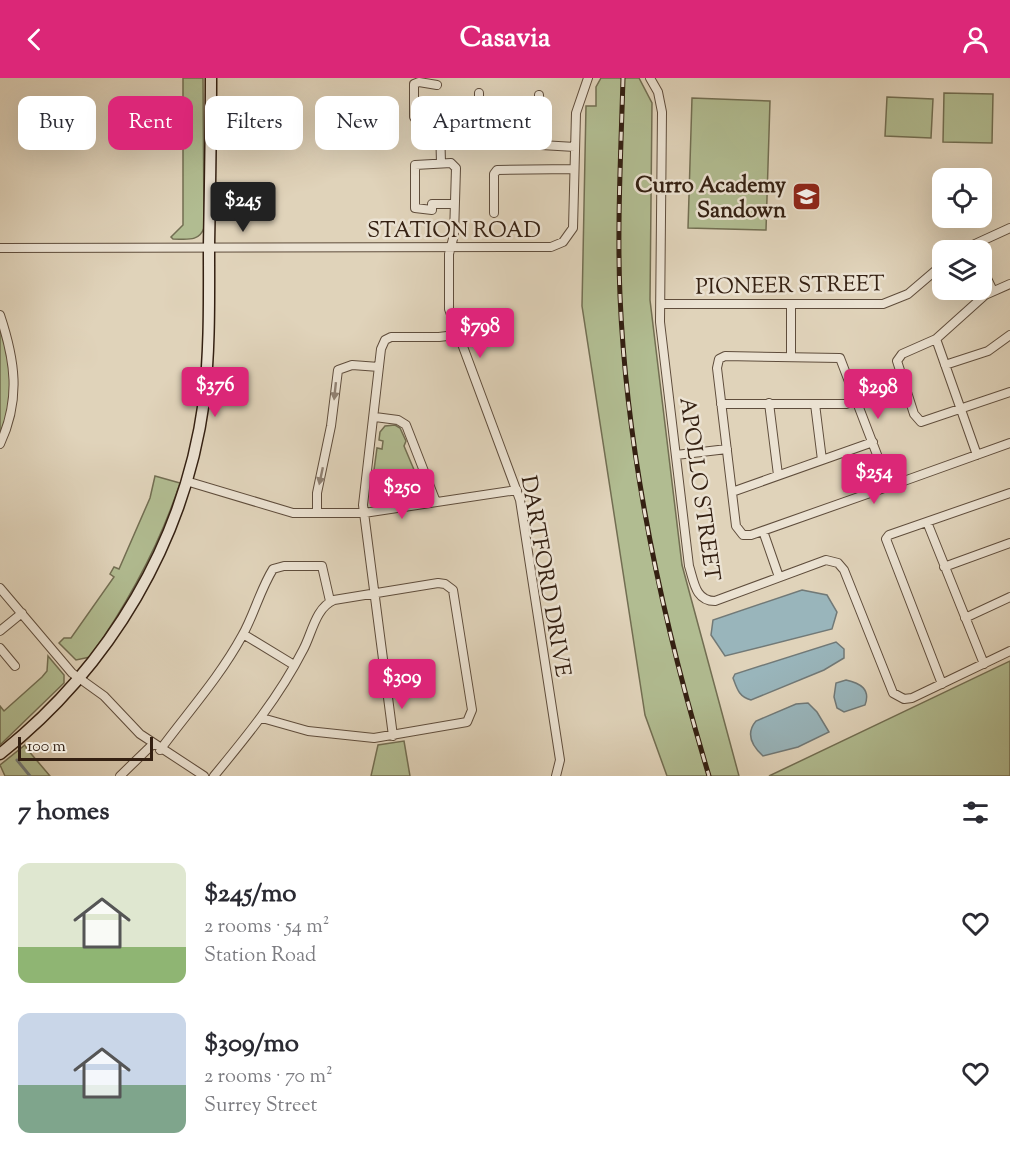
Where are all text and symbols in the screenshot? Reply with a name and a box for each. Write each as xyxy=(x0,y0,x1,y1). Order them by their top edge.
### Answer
text: Casavia xyxy=(460,20,550,59)
icon: back xyxy=(18,23,51,56)
icon: person xyxy=(959,23,992,56)
chip: Buy xyxy=(18,96,96,150)
chip: Rent xyxy=(108,96,193,150)
chip: Filters xyxy=(205,96,303,150)
chip: New xyxy=(315,96,399,150)
chip: Apartment xyxy=(411,96,552,150)
map controls xyxy=(932,168,992,300)
button: locate xyxy=(932,168,992,228)
place label: Curro Academy Sandown xyxy=(635,171,786,228)
school or university icon: Curro Academy Sandown xyxy=(791,181,823,213)
pin: $245 xyxy=(207,182,279,233)
text: $245 xyxy=(225,187,261,216)
street label: STATION ROAD xyxy=(367,216,541,248)
button: layers xyxy=(932,240,992,300)
street label: PIONEER STREET xyxy=(695,269,885,305)
pin: $798 xyxy=(444,308,516,359)
text: $798 xyxy=(460,313,500,342)
pin: $376 xyxy=(179,367,251,418)
pin: $298 xyxy=(842,369,914,420)
text: $376 xyxy=(196,372,234,401)
text: $298 xyxy=(858,374,898,403)
one-way arrow xyxy=(330,381,340,400)
street label: APOLLO STREET xyxy=(669,395,727,584)
pin: $254 xyxy=(838,454,910,505)
text: $254 xyxy=(856,459,892,488)
one-way arrow xyxy=(316,466,325,485)
pin: $250 xyxy=(366,469,438,520)
street label: DARTFORD DRIVE xyxy=(511,473,578,680)
text: $250 xyxy=(383,474,421,503)
pin: $309 xyxy=(366,659,438,710)
text: $309 xyxy=(383,664,421,693)
scale bar xyxy=(18,734,153,762)
text: 100 m xyxy=(27,736,66,759)
text: 7 homes xyxy=(18,794,109,831)
icon: filters xyxy=(959,796,992,829)
text: $245/mo xyxy=(204,876,297,913)
icon: home xyxy=(66,887,138,959)
icon: heart xyxy=(959,907,992,940)
text: 2 rooms · 54 m² xyxy=(204,913,329,942)
text: Station Road xyxy=(204,942,316,971)
text: $309/mo xyxy=(204,1026,299,1063)
icon: home xyxy=(66,1037,138,1109)
icon: heart xyxy=(959,1057,992,1090)
text: 2 rooms · 70 m² xyxy=(204,1063,333,1092)
text: Surrey Street xyxy=(204,1092,317,1121)

